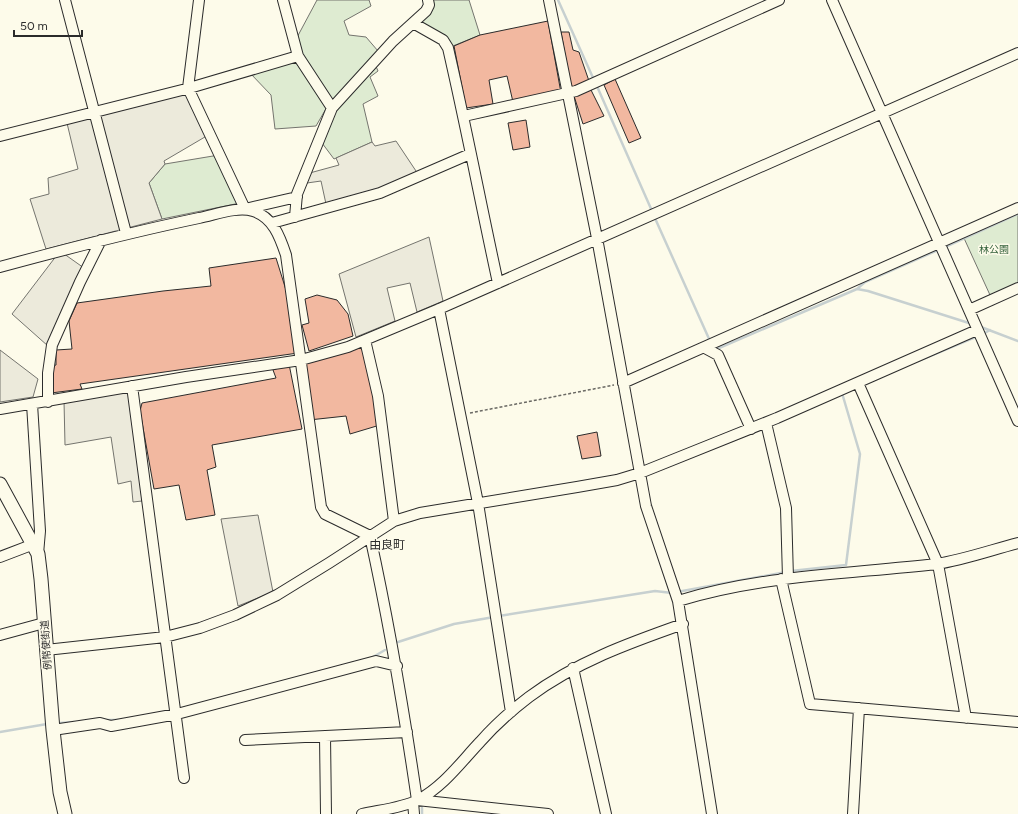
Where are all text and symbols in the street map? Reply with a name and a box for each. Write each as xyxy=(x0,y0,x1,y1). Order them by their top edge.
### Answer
scale bar xyxy=(14,12,82,38)
text: 50 m xyxy=(20,19,48,33)
park label: 林公園 xyxy=(979,243,1009,256)
district label: 由良町 xyxy=(369,538,405,552)
street label: 例幣使街道 xyxy=(38,620,54,671)

